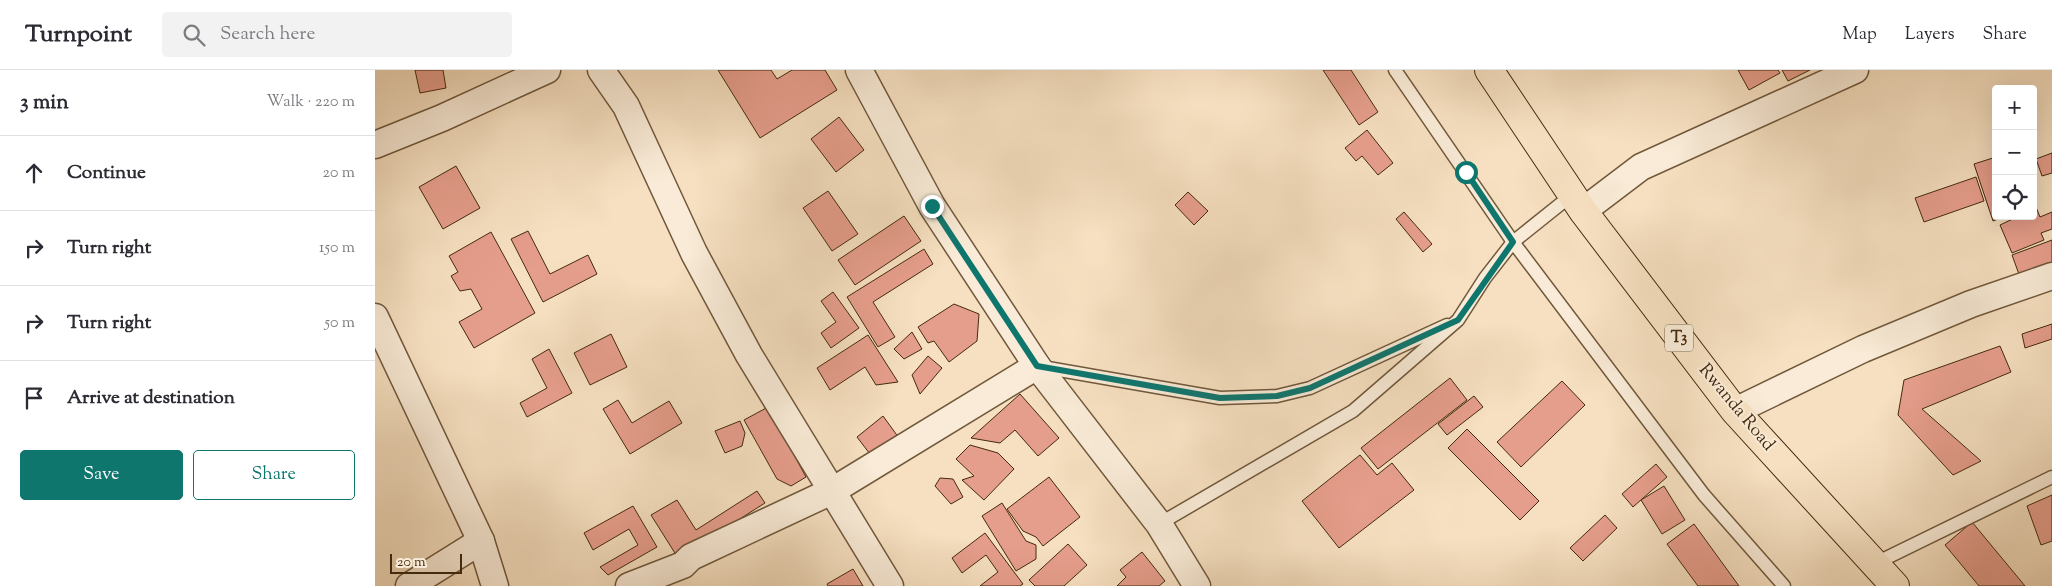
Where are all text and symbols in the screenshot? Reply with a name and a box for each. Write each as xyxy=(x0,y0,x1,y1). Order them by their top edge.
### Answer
search box xyxy=(162,12,512,57)
text: Turnpoint xyxy=(25,18,132,52)
icon: search xyxy=(180,21,208,49)
text: Search here xyxy=(220,21,315,48)
text: Map xyxy=(1842,22,1877,48)
text: Layers xyxy=(1905,22,1955,48)
text: Share xyxy=(1983,22,2027,48)
map controls xyxy=(1992,85,2037,220)
button: + xyxy=(1992,85,2037,130)
text: 3 min xyxy=(20,88,69,118)
text: Walk · 220 m xyxy=(267,91,355,114)
button: − xyxy=(1992,130,2037,175)
icon: ahead xyxy=(20,159,48,187)
text: Continue xyxy=(67,160,146,187)
route start xyxy=(1455,161,1478,184)
text: 20 m xyxy=(322,162,355,185)
button: locate xyxy=(1992,175,2037,220)
route end xyxy=(921,195,944,218)
icon: right xyxy=(20,234,48,262)
text: Turn right xyxy=(67,235,151,262)
text: 150 m xyxy=(319,237,355,260)
icon: right xyxy=(20,309,48,337)
text: Turn right xyxy=(67,310,151,337)
text: 50 m xyxy=(324,312,355,335)
road number: T3 xyxy=(1665,324,1693,352)
street label: Rwanda Road xyxy=(1692,359,1780,457)
icon: arrive xyxy=(20,384,48,412)
text: Arrive at destination xyxy=(67,385,235,412)
button: Save xyxy=(20,450,183,500)
button: Share xyxy=(193,450,355,500)
scale bar xyxy=(390,551,463,574)
text: 20 m xyxy=(397,553,426,573)

